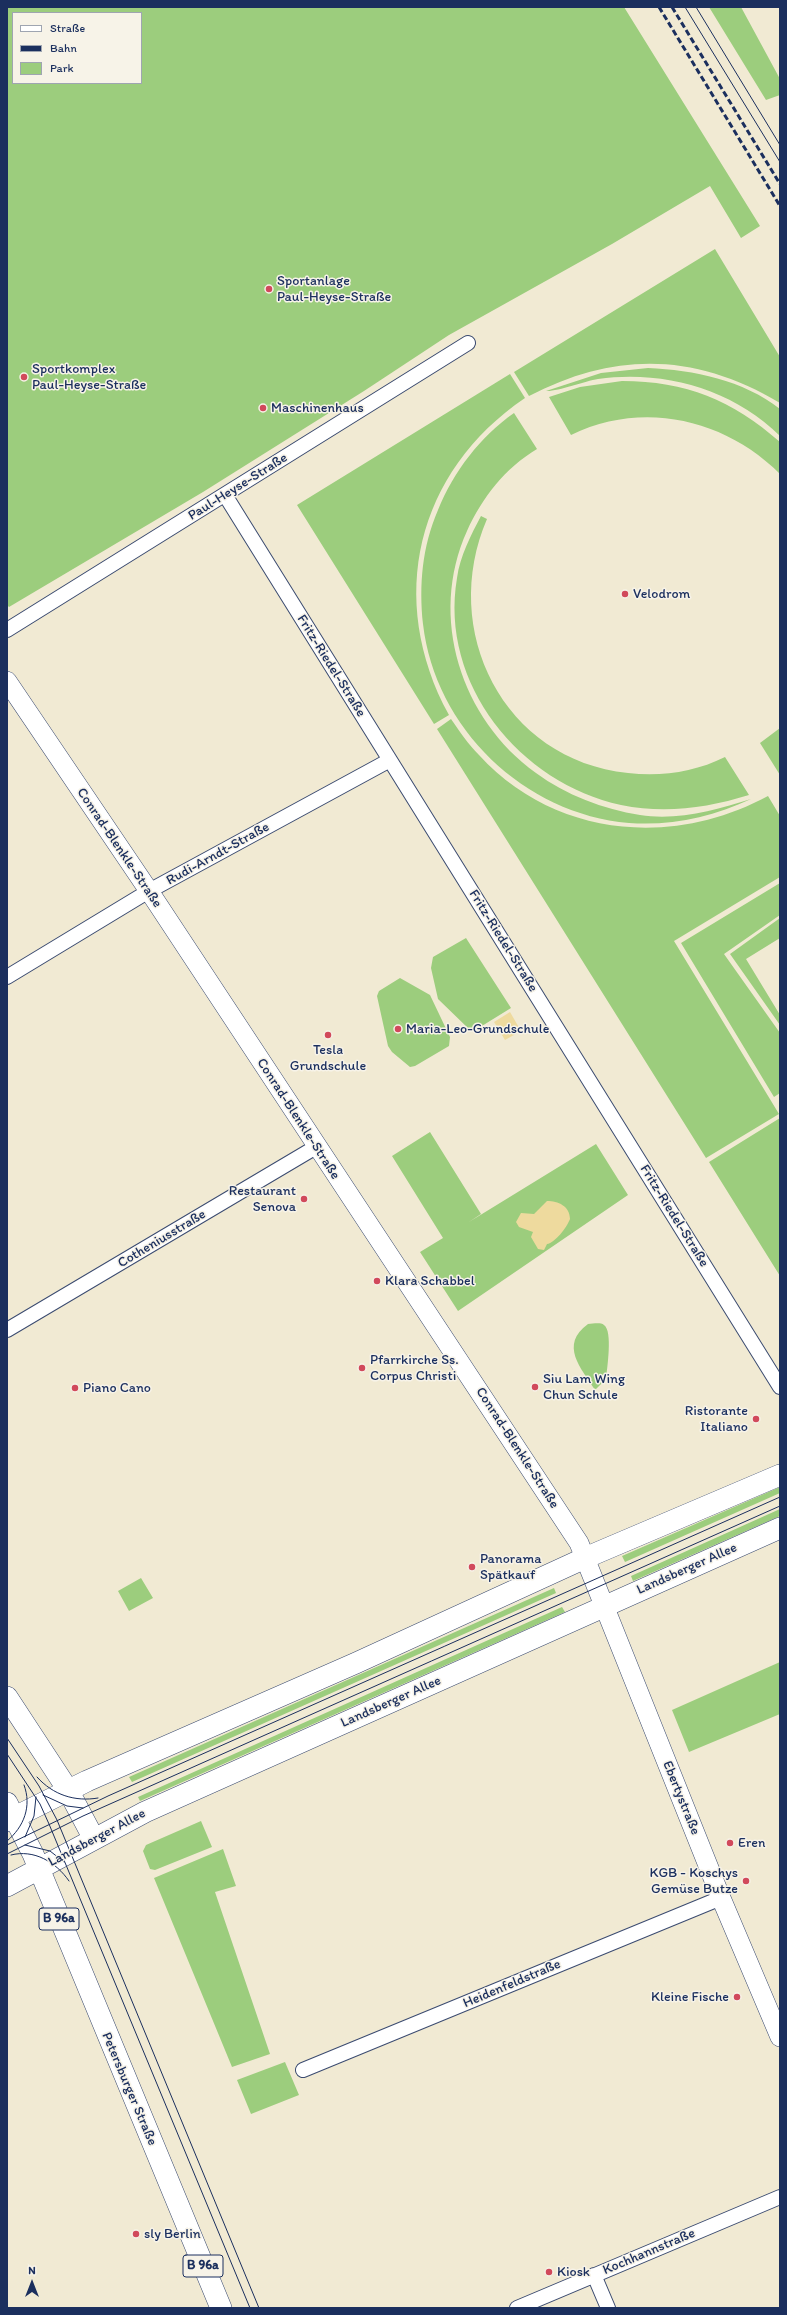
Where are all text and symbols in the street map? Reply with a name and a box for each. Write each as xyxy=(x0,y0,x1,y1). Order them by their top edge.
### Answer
legend xyxy=(12,12,142,84)
text: Straße xyxy=(50,21,85,35)
text: Bahn xyxy=(50,41,77,55)
text: Park xyxy=(50,61,74,75)
place label: Sportanlage Paul-Heyse-Straße xyxy=(277,273,391,306)
marker: Sportanlage Paul-Heyse-Straße xyxy=(264,284,274,294)
place label: Sportkomplex Paul-Heyse-Straße xyxy=(32,361,146,394)
marker: Sportkomplex Paul-Heyse-Straße xyxy=(19,372,29,382)
place label: Maschinenhaus xyxy=(271,400,364,416)
marker: Maschinenhaus xyxy=(258,403,268,413)
street label: Paul-Heyse-Straße xyxy=(185,450,291,524)
place label: Velodrom xyxy=(633,586,690,602)
marker: Velodrom xyxy=(620,589,630,599)
street label: Fritz-Riedel-Straße xyxy=(293,612,369,720)
street label: Conrad-Blenkle-Straße xyxy=(73,785,165,911)
street label: Rudi-Arndt-Straße xyxy=(164,819,272,889)
street label: Fritz-Riedel-Straße xyxy=(465,887,541,995)
place label: Maria-Leo-Grundschule xyxy=(406,1021,549,1037)
marker: Maria-Leo-Grundschule xyxy=(393,1024,403,1034)
marker: Tesla Grundschule xyxy=(323,1030,333,1040)
place label: Tesla Grundschule xyxy=(290,1042,366,1074)
street label: Conrad-Blenkle-Straße xyxy=(253,1055,343,1183)
street label: Fritz-Riedel-Straße xyxy=(636,1162,712,1270)
place label: Restaurant Senova xyxy=(229,1183,296,1216)
marker: Restaurant Senova xyxy=(299,1194,309,1204)
street label: Cotheniusstraße xyxy=(115,1206,209,1272)
place label: Klara Schabbel xyxy=(385,1273,475,1289)
marker: Klara Schabbel xyxy=(372,1276,382,1286)
place label: Pfarrkirche Ss. Corpus Christi xyxy=(370,1352,459,1384)
marker: Pfarrkirche Ss. Corpus Christi xyxy=(357,1363,367,1373)
place label: Siu Lam Wing Chun Schule xyxy=(543,1371,625,1404)
place label: Piano Cano xyxy=(83,1380,151,1396)
marker: Siu Lam Wing Chun Schule xyxy=(530,1382,540,1392)
marker: Piano Cano xyxy=(70,1383,80,1393)
street label: Conrad-Blenkle-Straße xyxy=(472,1384,562,1512)
place label: Ristorante Italiano xyxy=(685,1403,748,1436)
marker: Ristorante Italiano xyxy=(751,1414,761,1424)
street label: Landsberger Allee xyxy=(634,1539,740,1599)
place label: Panorama Spätkauf xyxy=(480,1551,541,1584)
marker: Panorama Spätkauf xyxy=(467,1562,477,1572)
street label: Landsberger Allee xyxy=(338,1672,444,1732)
street label: Ebertystraße xyxy=(659,1759,703,1837)
street label: Landsberger Allee xyxy=(45,1805,149,1871)
place label: Eren xyxy=(738,1835,765,1851)
marker: Eren xyxy=(725,1838,735,1848)
place label: KGB - Koschys Gemüse Butze xyxy=(649,1865,738,1898)
marker: KGB - Koschys Gemüse Butze xyxy=(741,1876,751,1886)
road number: B 96a xyxy=(39,1908,79,1930)
street label: Heidenfeldstraße xyxy=(461,1956,563,2012)
place label: Kleine Fische xyxy=(651,1989,729,2005)
marker: Kleine Fische xyxy=(732,1992,742,2002)
street label: Petersburger Straße xyxy=(98,2030,160,2148)
street label: Kochhannstraße xyxy=(600,2225,698,2279)
place label: sly Berlin xyxy=(144,2226,201,2242)
marker: sly Berlin xyxy=(131,2229,141,2239)
road number: B 96a xyxy=(183,2255,223,2277)
north arrow xyxy=(12,2263,52,2303)
text: N xyxy=(28,2264,36,2277)
place label: Kiosk xyxy=(557,2264,590,2280)
marker: Kiosk xyxy=(544,2267,554,2277)

